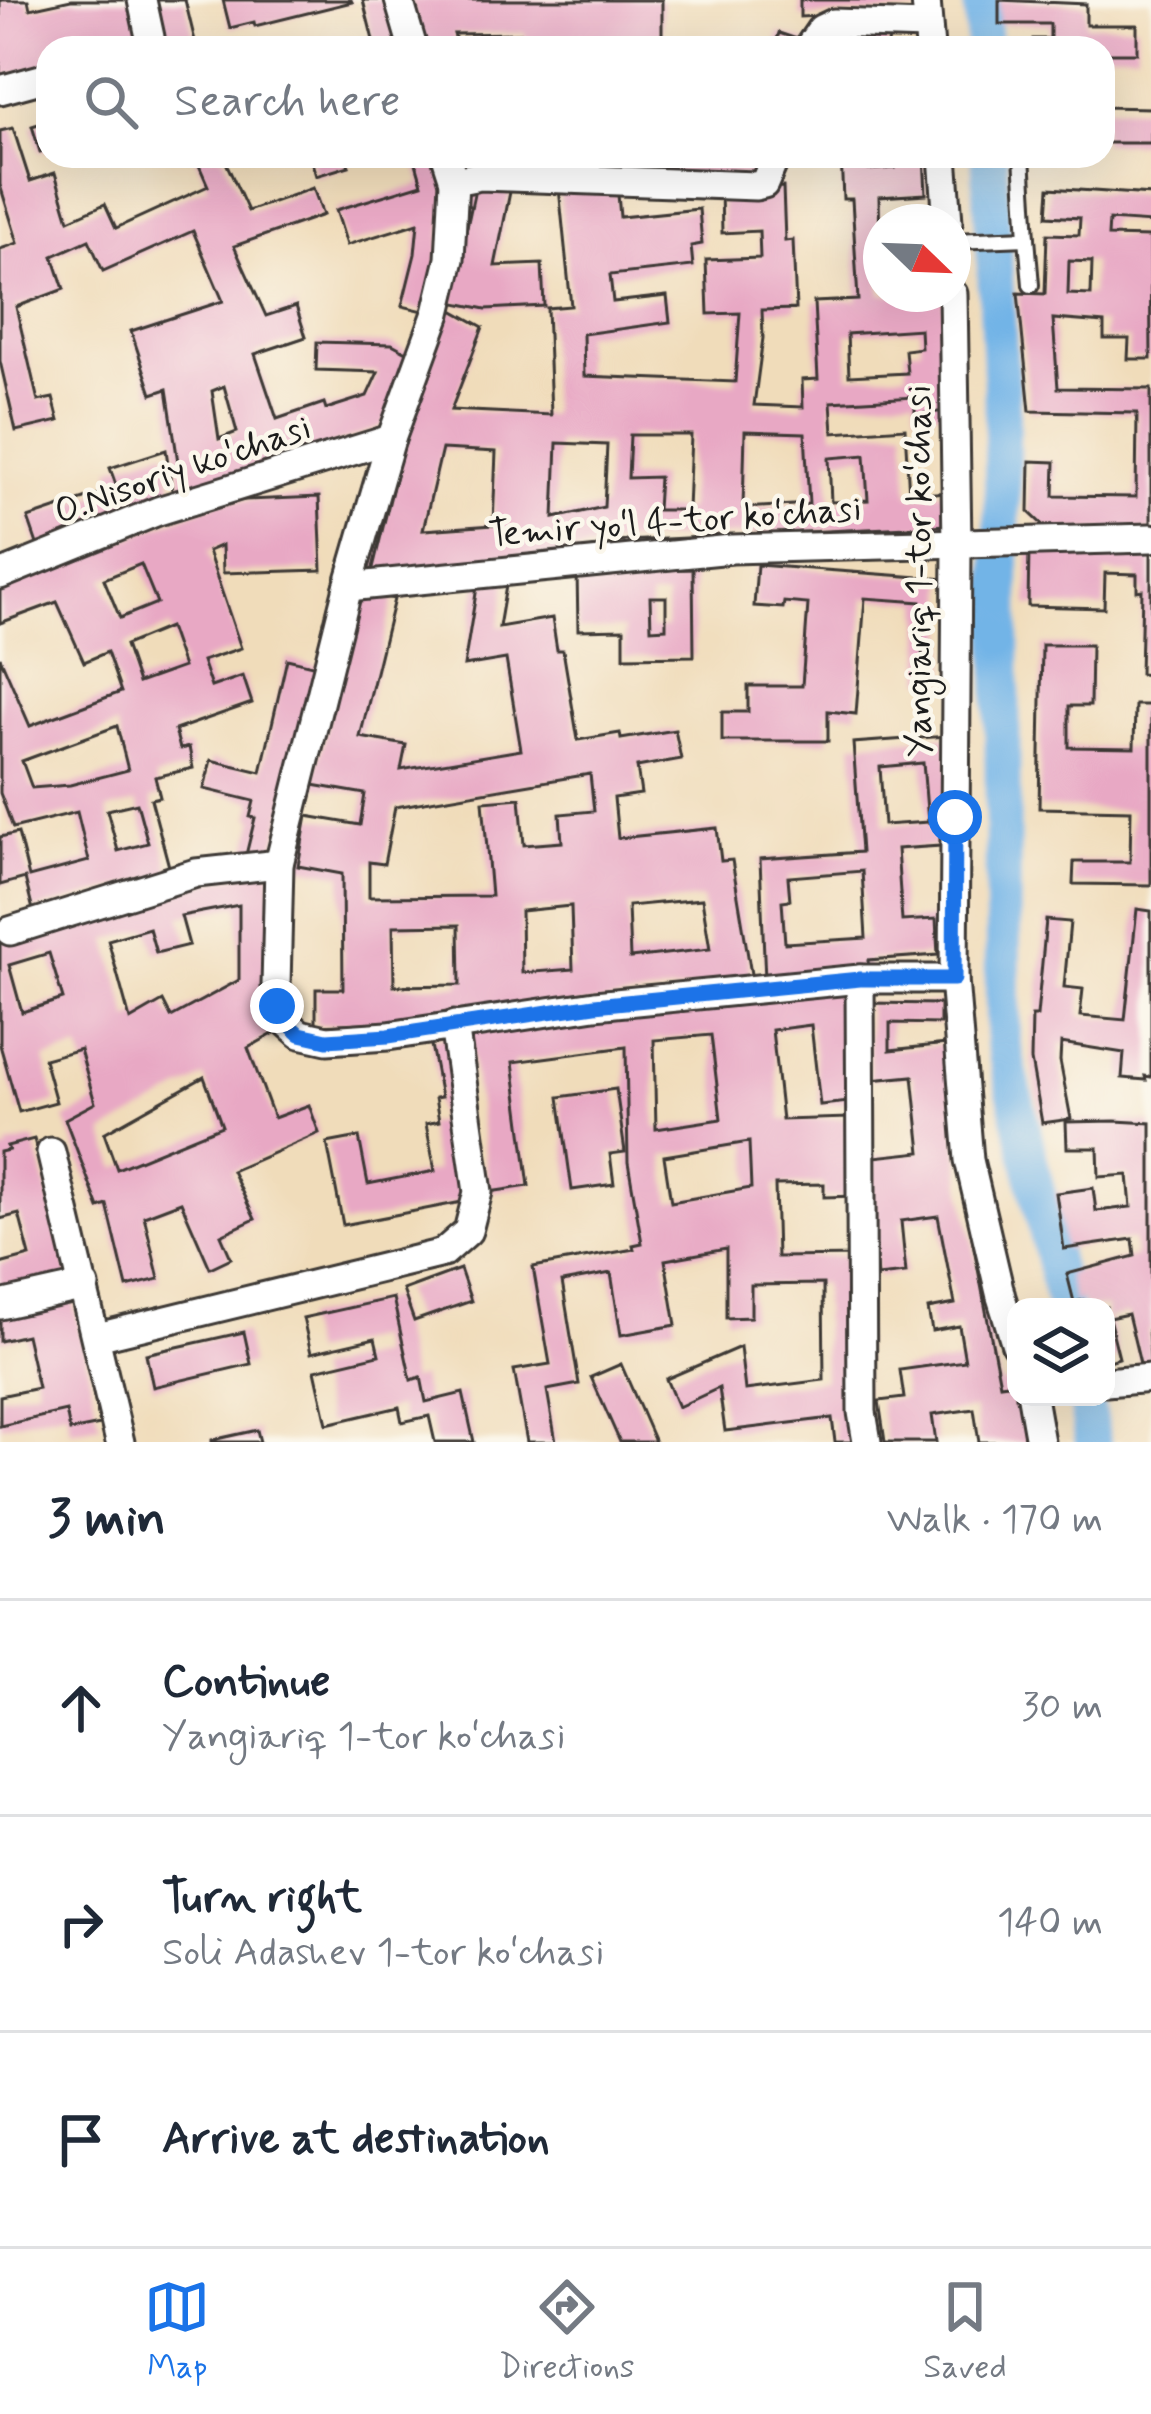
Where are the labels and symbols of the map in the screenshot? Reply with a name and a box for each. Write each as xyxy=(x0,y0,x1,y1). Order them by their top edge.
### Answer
north arrow xyxy=(863,204,971,312)
street label: Yangiariq 1-tor koʻchasi xyxy=(897,385,946,757)
street label: O.Nisoriy ko'chasi xyxy=(48,405,318,537)
street label: Temir yoʻl 4-tor koʻchasi xyxy=(487,487,863,559)
route start xyxy=(928,790,982,844)
route end xyxy=(250,979,304,1033)

